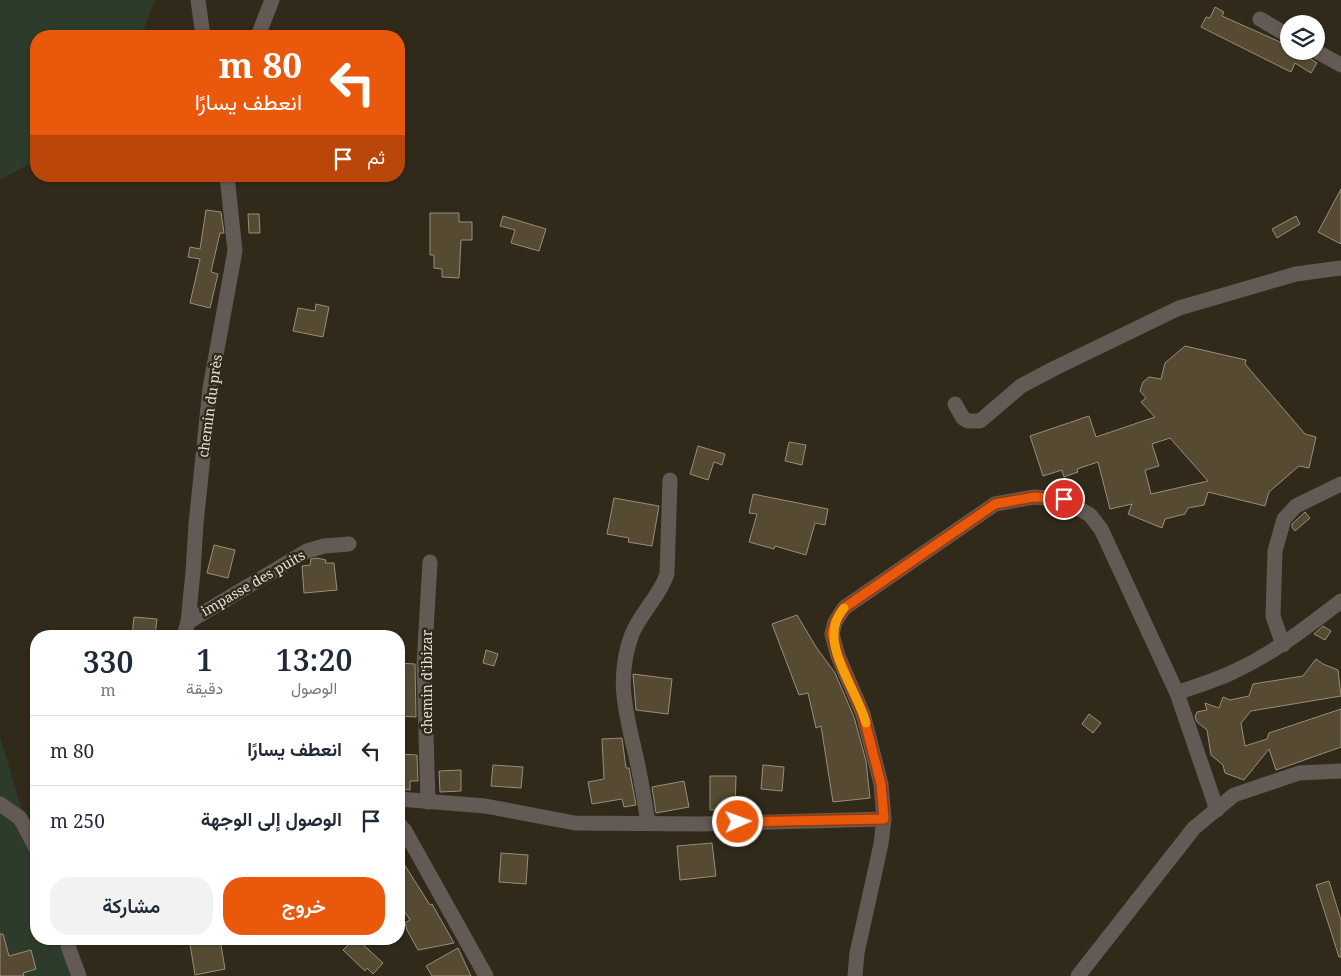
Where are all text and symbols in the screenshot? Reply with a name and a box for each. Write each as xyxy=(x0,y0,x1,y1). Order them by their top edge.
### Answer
map controls xyxy=(1280,15,1325,60)
button: layers xyxy=(1280,15,1325,60)
text: 80 m xyxy=(219,41,302,88)
icon: left xyxy=(320,50,385,115)
text: انعطف يسارًا xyxy=(195,86,302,116)
text: ثم xyxy=(367,144,385,170)
icon: arrive xyxy=(329,145,357,173)
street label: chemin du près xyxy=(193,353,226,459)
pin xyxy=(1043,478,1085,520)
icon: arrive xyxy=(1050,485,1078,513)
street label: impasse des puits xyxy=(197,545,308,620)
street label: chemin d'ibizar xyxy=(417,629,436,734)
text: 1 xyxy=(196,639,213,680)
text: 13:20 xyxy=(276,639,352,680)
text: 330 xyxy=(83,641,133,682)
text: دقيقة xyxy=(186,677,223,699)
text: الوصول xyxy=(291,677,337,699)
text: m xyxy=(100,679,116,701)
text: انعطف يسارًا xyxy=(247,736,342,762)
icon: left xyxy=(357,737,385,765)
text: 80 m xyxy=(50,738,94,764)
position arrow xyxy=(711,795,763,847)
text: الوصول إلى الوجهة xyxy=(201,806,342,832)
icon: arrive xyxy=(357,807,385,835)
text: 250 m xyxy=(50,808,105,834)
button: مشاركة xyxy=(50,877,213,935)
button: خروج xyxy=(223,877,385,935)

